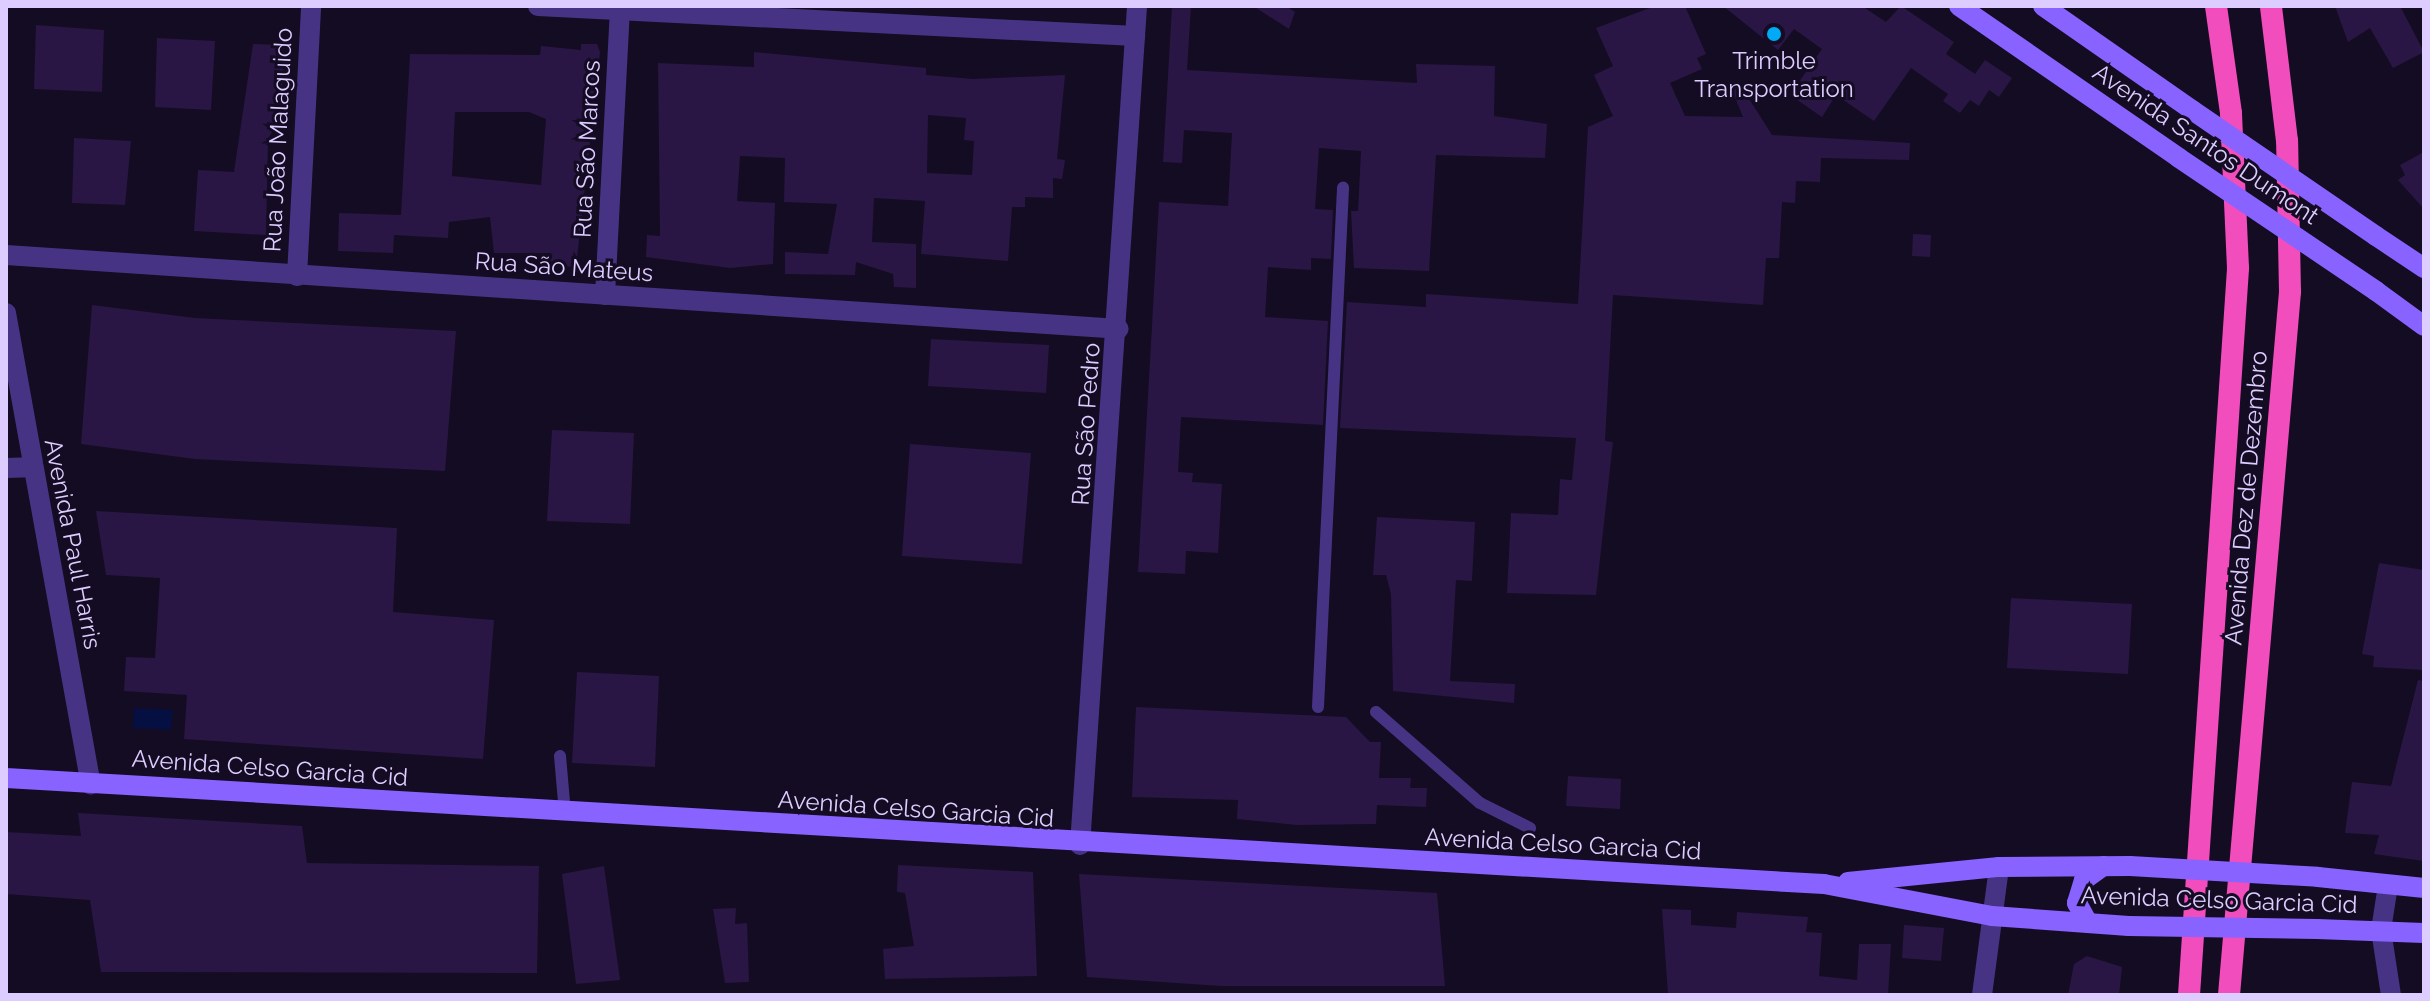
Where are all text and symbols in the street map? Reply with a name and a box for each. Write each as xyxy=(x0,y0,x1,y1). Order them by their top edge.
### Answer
marker: Trimble Transportation xyxy=(1765,25,1783,43)
street label: Rua João Malaguido xyxy=(258,27,298,253)
place label: Trimble Transportation xyxy=(1694,47,1854,103)
street label: Avenida Santos Dumont xyxy=(2088,58,2324,230)
street label: Rua São Marcos xyxy=(568,59,606,239)
street label: Rua São Mateus xyxy=(474,246,654,288)
street label: Rua São Pedro xyxy=(1066,342,1106,506)
street label: Avenida Dez de Dezembro xyxy=(2219,350,2273,646)
street label: Avenida Paul Harris xyxy=(38,436,108,652)
street label: Avenida Celso Garcia Cid xyxy=(131,744,409,792)
street label: Avenida Celso Garcia Cid xyxy=(777,785,1055,833)
street label: Avenida Celso Garcia Cid xyxy=(1424,822,1702,866)
street label: Avenida Celso Garcia Cid xyxy=(2080,881,2358,919)

